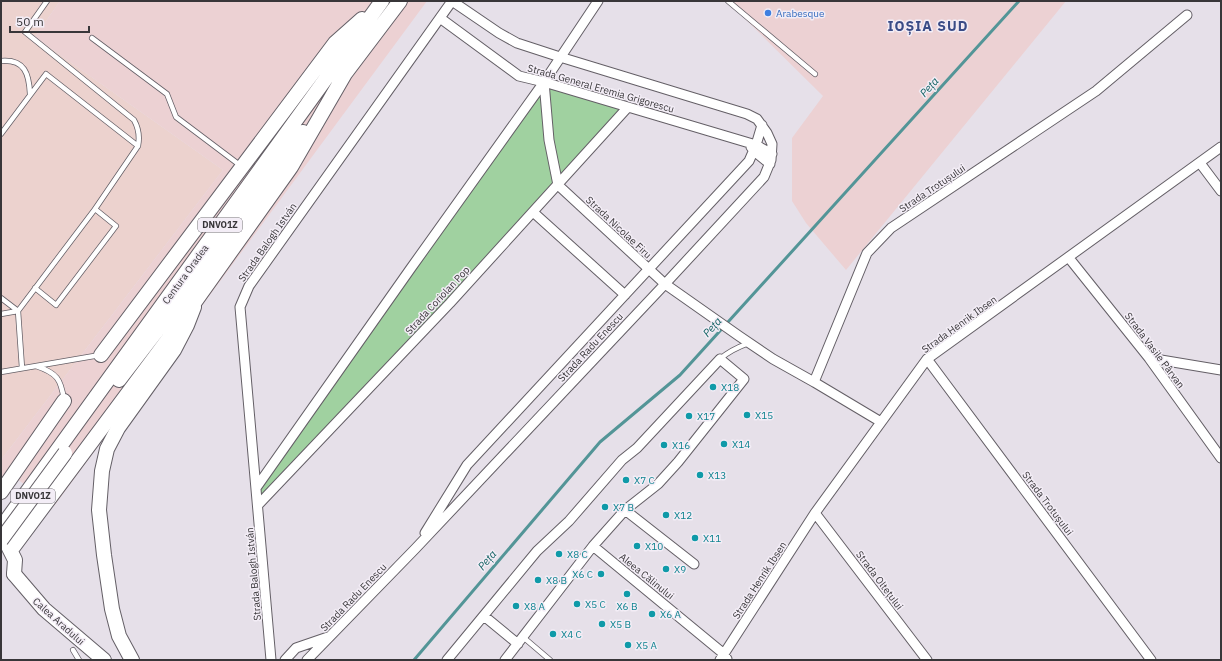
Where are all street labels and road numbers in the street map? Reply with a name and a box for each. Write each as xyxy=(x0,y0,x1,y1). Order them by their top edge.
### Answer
street label: Strada General Eremia Grigorescu xyxy=(526,61,676,116)
street label: Strada Trotușului xyxy=(897,162,968,215)
street label: Strada Nicolae Firu xyxy=(583,194,654,261)
street label: Strada Balogh István xyxy=(235,200,300,284)
road number: DNVO1Z xyxy=(198,218,242,232)
street label: Centura Oradea xyxy=(159,241,212,307)
street label: Strada Coriolan Pop xyxy=(402,263,473,337)
street label: Strada Henrik Ibsen xyxy=(919,293,999,356)
street label: Strada Radu Enescu xyxy=(555,310,626,385)
street label: Strada Vasile Pârvan xyxy=(1122,310,1187,391)
street label: Strada Trotușului xyxy=(1019,469,1076,538)
road number: DNVO1Z xyxy=(11,489,55,503)
street label: Strada Balogh István xyxy=(243,527,264,621)
street label: Strada Henrik Ibsen xyxy=(730,539,789,621)
street label: Strada Oltețului xyxy=(853,548,906,612)
street label: Aleea Călinului xyxy=(617,550,677,602)
street label: Strada Radu Enescu xyxy=(317,561,389,634)
street label: Calea Aradului xyxy=(30,595,87,648)

